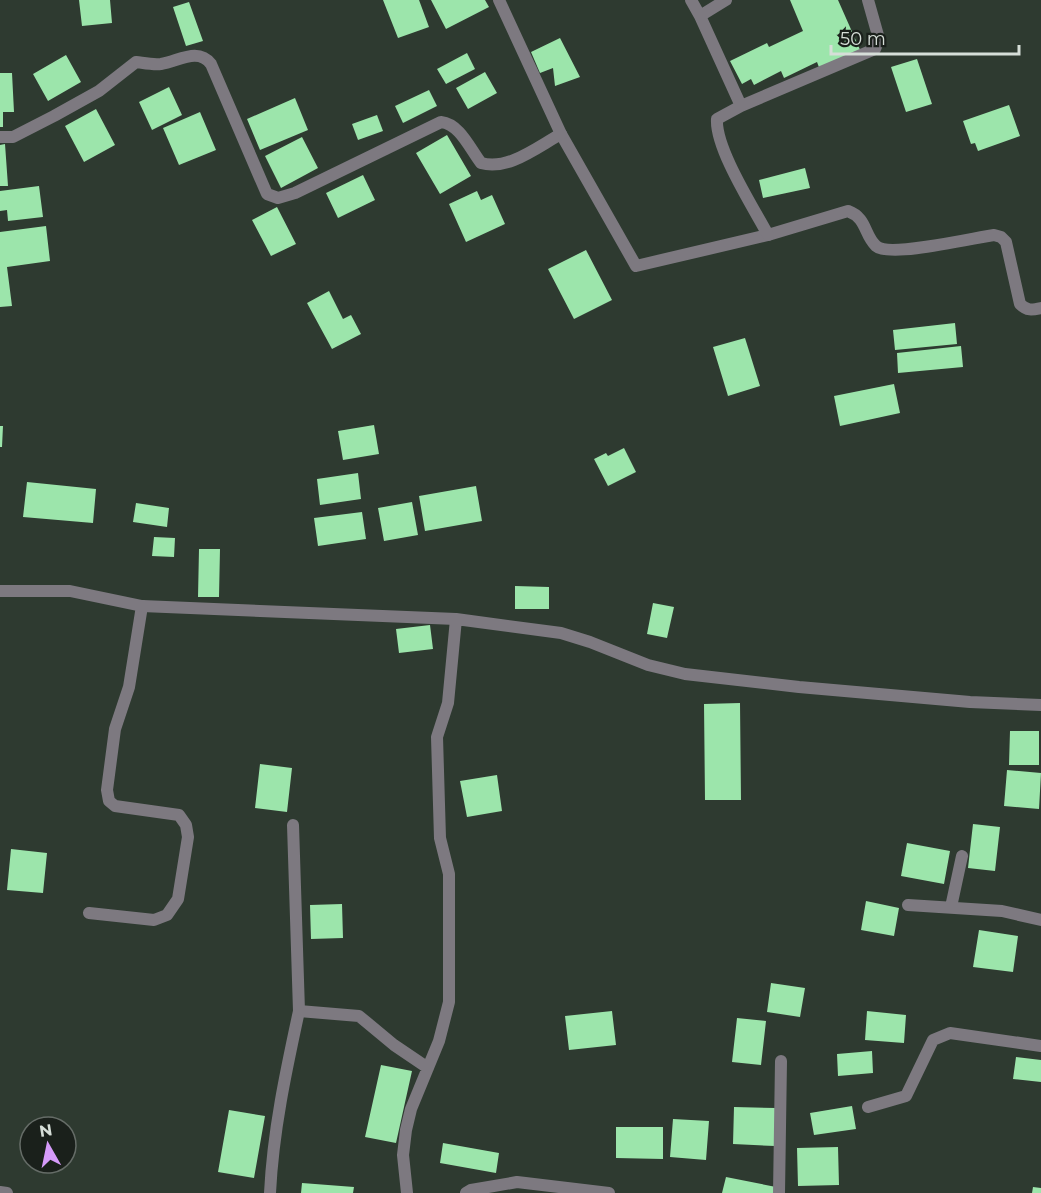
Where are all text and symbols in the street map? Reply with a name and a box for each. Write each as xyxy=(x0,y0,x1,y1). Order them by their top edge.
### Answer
scale bar xyxy=(831,18,1018,56)
text: 50 m xyxy=(840,28,886,50)
north arrow xyxy=(18,1115,78,1175)
text: N xyxy=(38,1120,54,1141)

